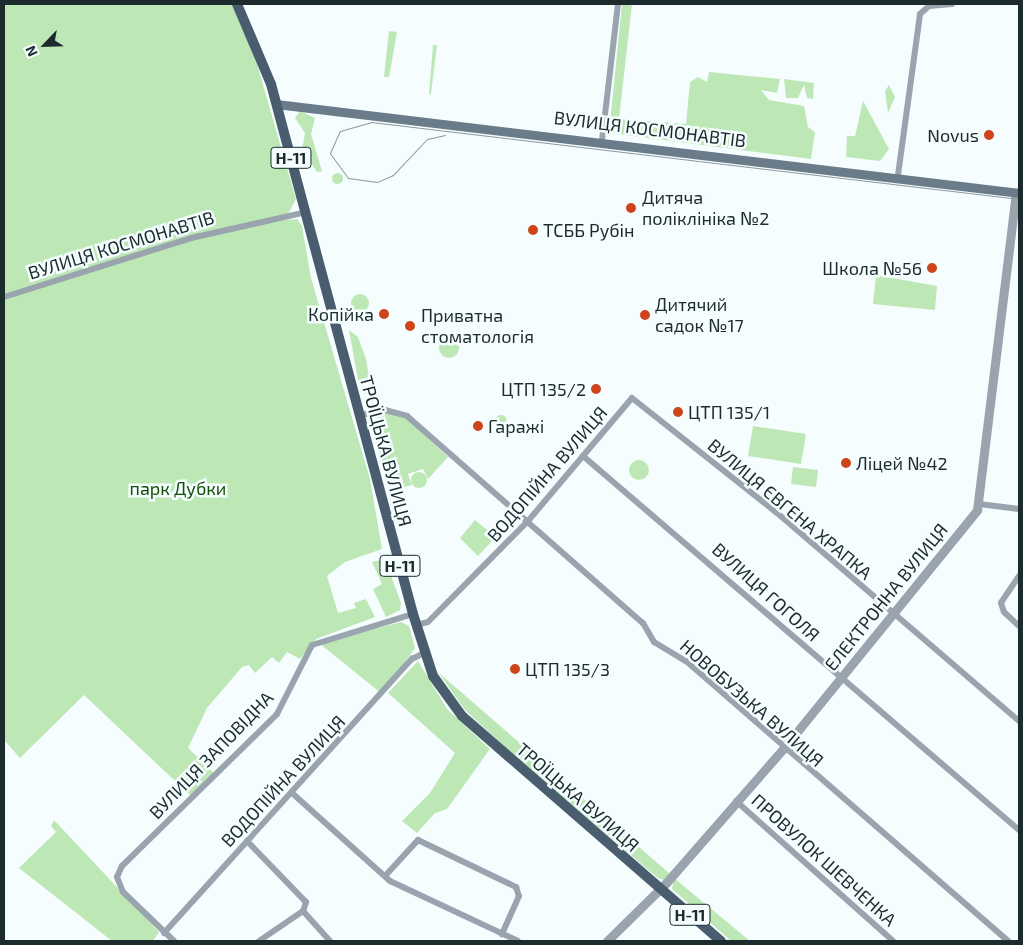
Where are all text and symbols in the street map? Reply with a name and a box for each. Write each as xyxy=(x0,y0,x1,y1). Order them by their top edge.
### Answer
north arrow xyxy=(20,20,70,70)
text: N xyxy=(21,43,41,59)
street label: ВУЛИЦЯ КОСМОНАВТІВ xyxy=(553,106,747,152)
place label: Novus xyxy=(927,124,979,146)
marker: Novus xyxy=(983,129,995,141)
road number: Н-11 xyxy=(270,144,312,172)
place label: Дитяча поліклініка №2 xyxy=(642,187,769,230)
marker: Дитяча поліклініка №2 xyxy=(624,201,638,215)
street label: ВУЛИЦЯ КОСМОНАВТІВ xyxy=(25,206,217,284)
place label: ТСББ Рубін xyxy=(543,219,635,241)
marker: ТСББ Рубін xyxy=(527,224,539,236)
place label: Школа №56 xyxy=(822,257,922,279)
marker: Школа №56 xyxy=(926,262,938,274)
place label: Дитячий садок №17 xyxy=(655,294,744,336)
place label: Копійка xyxy=(308,303,374,325)
place label: Приватна стоматологія xyxy=(421,305,534,348)
marker: Копійка xyxy=(378,308,390,320)
marker: Дитячий садок №17 xyxy=(639,309,651,321)
marker: Приватна стоматологія xyxy=(403,319,417,333)
street label: ТРОЇЦЬКА ВУЛИЦЯ xyxy=(355,373,417,529)
place label: ЦТП 135/2 xyxy=(501,378,586,400)
marker: ЦТП 135/2 xyxy=(590,383,602,395)
place label: ЦТП 135/1 xyxy=(688,401,770,423)
street label: ВОДОПІЙНА ВУЛИЦЯ xyxy=(482,402,612,546)
marker: ЦТП 135/1 xyxy=(672,406,684,418)
place label: Гаражі xyxy=(488,415,544,437)
marker: Гаражі xyxy=(472,420,484,432)
street label: ВУЛИЦЯ ЄВГЕНА ХРАПКА xyxy=(704,434,876,584)
place label: Ліцей №42 xyxy=(856,452,948,474)
marker: Ліцей №42 xyxy=(840,457,852,469)
park label: парк Дубки xyxy=(130,477,226,499)
street label: ЕЛЕКТРОННА ВУЛИЦЯ xyxy=(820,519,952,675)
street label: ВУЛИЦЯ ГОГОЛЯ xyxy=(708,538,824,646)
road number: Н-11 xyxy=(379,552,421,580)
street label: НОВОБУЗЬКА ВУЛИЦЯ xyxy=(676,635,828,771)
place label: ЦТП 135/3 xyxy=(525,658,610,680)
marker: ЦТП 135/3 xyxy=(509,663,521,675)
street label: ВУЛИЦЯ ЗАПОВІДНА xyxy=(145,687,277,823)
street label: ВОДОПІЙНА ВУЛИЦЯ xyxy=(217,711,349,851)
street label: ТРОЇЦЬКА ВУЛИЦЯ xyxy=(512,738,644,856)
street label: ПРОВУЛОК ШЕВЧЕНКА xyxy=(747,789,901,931)
road number: Н-11 xyxy=(669,902,711,928)

